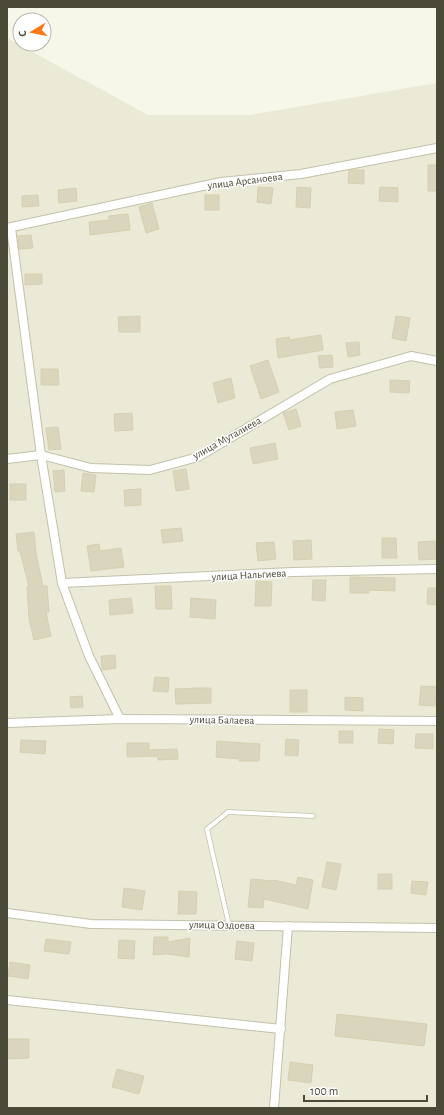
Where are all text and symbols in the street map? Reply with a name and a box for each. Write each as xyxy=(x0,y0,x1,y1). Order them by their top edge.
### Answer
north arrow xyxy=(12,12,52,52)
text: С xyxy=(17,30,29,38)
street label: улица Арсаноева xyxy=(206,171,283,191)
street label: улица Муталиева xyxy=(190,415,263,462)
street label: улица Нальгиева xyxy=(210,568,287,583)
street label: улица Балаева xyxy=(189,714,254,726)
street label: улица Оздоева xyxy=(188,919,255,931)
scale bar xyxy=(304,1077,427,1103)
text: 100 m xyxy=(310,1085,338,1097)

